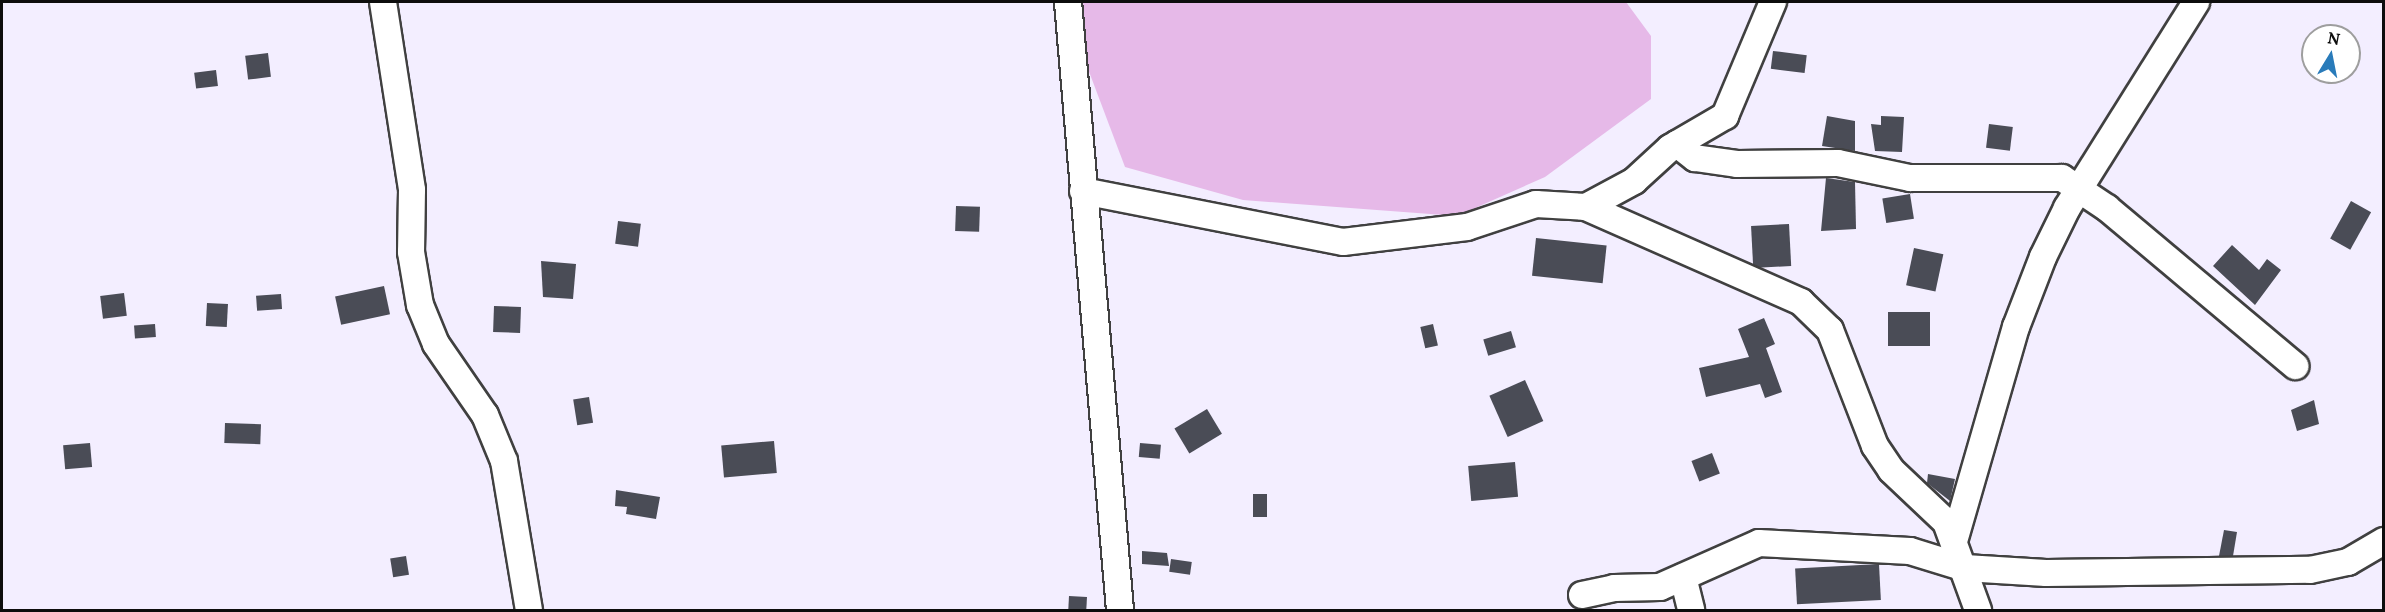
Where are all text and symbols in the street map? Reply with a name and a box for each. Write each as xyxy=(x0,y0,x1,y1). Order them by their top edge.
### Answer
north arrow xyxy=(2301,24,2361,84)
text: N xyxy=(2326,27,2342,49)

